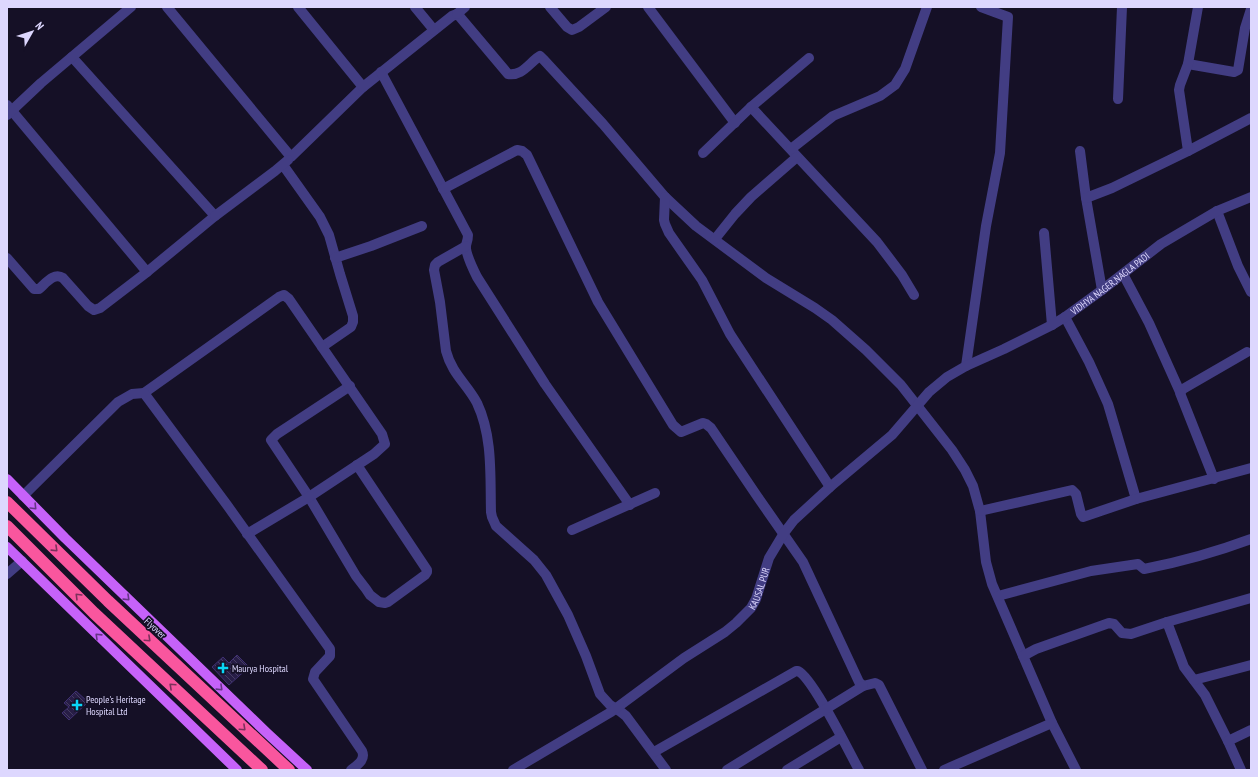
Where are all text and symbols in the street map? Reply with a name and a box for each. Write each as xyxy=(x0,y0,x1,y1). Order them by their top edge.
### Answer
north arrow xyxy=(12,12,52,52)
text: N xyxy=(32,19,47,32)
street label: VIDHYA NAGER,NAGLA PADI xyxy=(1067,249,1152,318)
one-way arrow xyxy=(29,502,37,510)
one-way arrow xyxy=(50,544,57,551)
street label: KAUSAL PUR xyxy=(745,565,772,612)
one-way arrow xyxy=(75,593,83,601)
one-way arrow xyxy=(122,593,130,601)
street label: Flyover xyxy=(141,615,169,642)
one-way arrow xyxy=(95,633,103,641)
one-way arrow xyxy=(144,634,151,641)
marker: Maurya Hospital xyxy=(217,662,229,674)
place label: Maurya Hospital xyxy=(232,662,289,675)
one-way arrow xyxy=(169,683,177,691)
one-way arrow xyxy=(215,683,223,691)
place label: People's Heritage Hospital Ltd xyxy=(86,693,146,718)
marker: People's Heritage Hospital Ltd xyxy=(71,699,83,711)
one-way arrow xyxy=(238,723,246,730)

